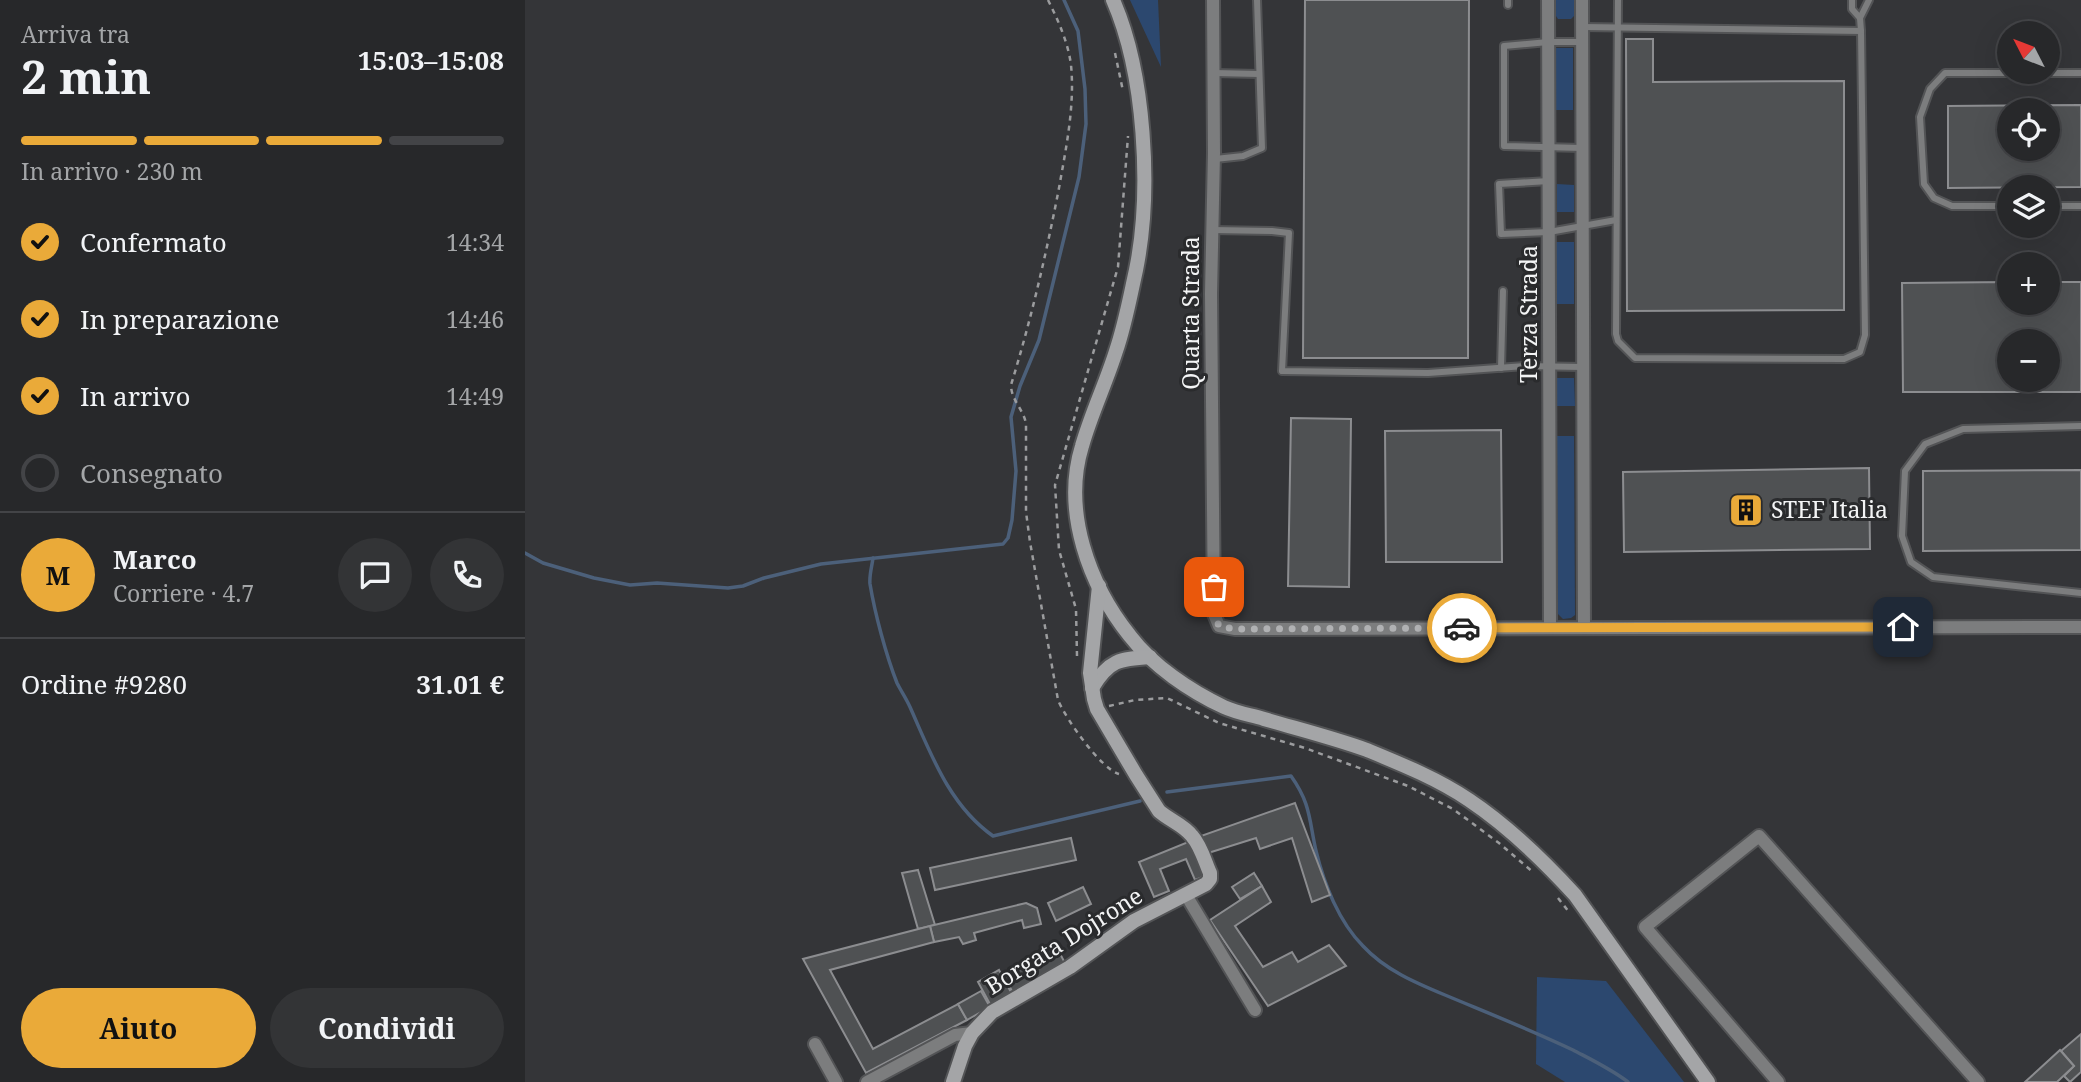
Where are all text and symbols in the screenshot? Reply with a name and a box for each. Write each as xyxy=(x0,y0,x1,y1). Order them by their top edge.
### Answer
text: Arriva tra xyxy=(21,18,130,50)
north arrow xyxy=(1997,21,2060,84)
map controls xyxy=(1997,21,2060,392)
text: 15:03–15:08 xyxy=(358,42,504,78)
text: 2 min xyxy=(21,45,151,107)
button: locate xyxy=(1997,98,2060,161)
text: In arrivo · 230 m xyxy=(21,155,203,187)
button: layers xyxy=(1997,175,2060,238)
icon: check xyxy=(21,223,59,261)
text: Confermato xyxy=(80,224,227,260)
text: 14:34 xyxy=(446,226,504,258)
street label: Quarta Strada xyxy=(1174,236,1206,390)
street label: Terza Strada xyxy=(1512,245,1544,383)
button: + xyxy=(1997,252,2060,315)
icon: check xyxy=(21,300,59,338)
text: In preparazione xyxy=(80,301,279,337)
text: 14:46 xyxy=(446,303,504,335)
button: − xyxy=(1997,329,2060,392)
icon: check xyxy=(21,377,59,415)
text: In arrivo xyxy=(80,378,191,414)
text: 14:49 xyxy=(446,380,504,412)
text: Consegnato xyxy=(80,455,223,491)
building icon: STEF Italia xyxy=(1727,491,1765,529)
place label: STEF Italia xyxy=(1771,493,1888,525)
button: chat xyxy=(338,538,412,612)
button: phone xyxy=(430,538,504,612)
text: Marco xyxy=(113,541,197,577)
text: M xyxy=(46,557,70,593)
pin xyxy=(1184,557,1244,617)
icon: bag xyxy=(1195,568,1233,606)
text: Corriere · 4.7 xyxy=(113,577,254,609)
courier xyxy=(1427,593,1497,663)
pin xyxy=(1873,597,1933,657)
icon: home xyxy=(1884,608,1922,646)
icon: car xyxy=(1443,609,1481,647)
text: Ordine #9280 xyxy=(21,666,187,702)
text: 31.01 € xyxy=(416,666,504,702)
street label: Borgata Dojrone xyxy=(979,879,1148,1001)
button: Aiuto xyxy=(21,988,256,1068)
button: Condividi xyxy=(270,988,504,1068)

